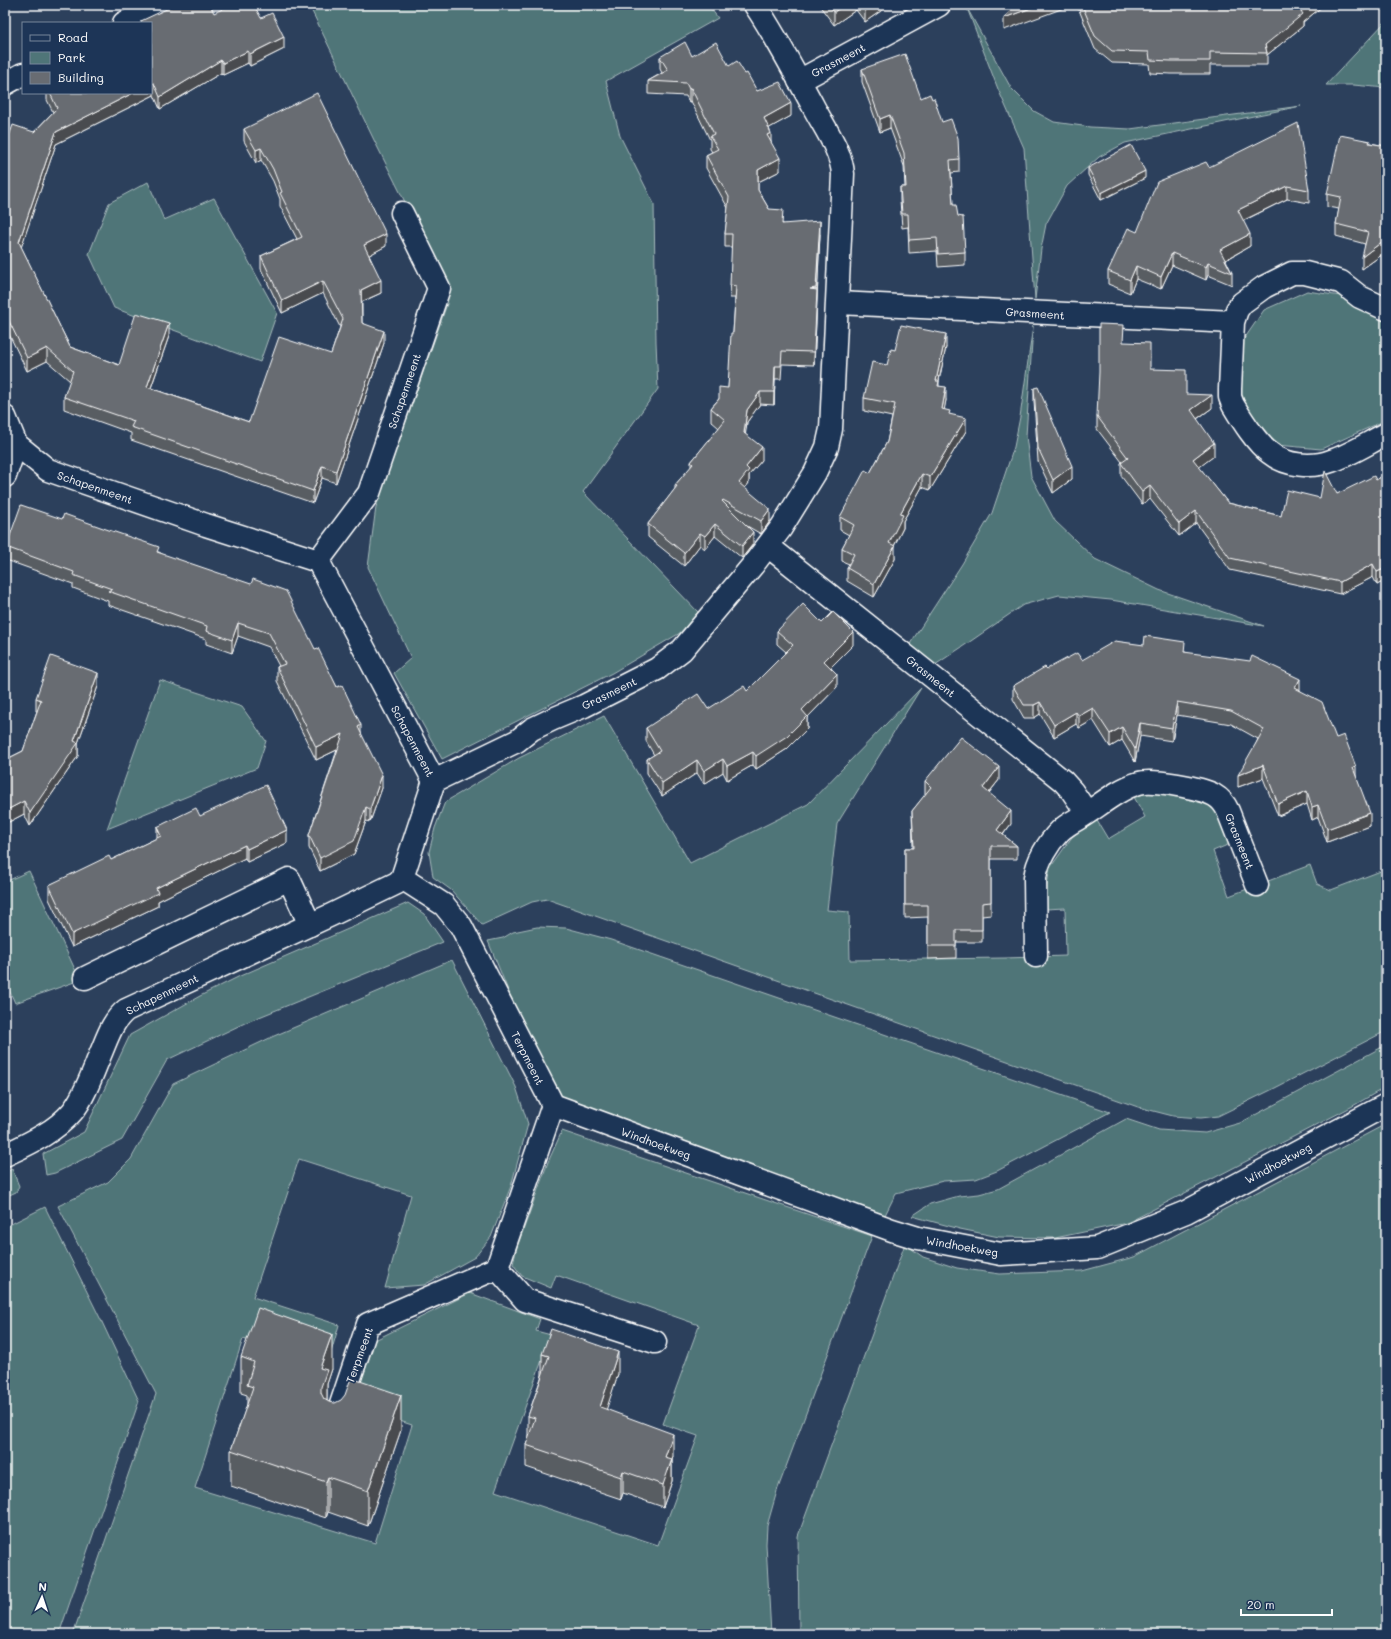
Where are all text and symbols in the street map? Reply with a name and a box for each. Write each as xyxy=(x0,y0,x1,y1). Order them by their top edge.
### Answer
legend xyxy=(22,22,152,94)
text: Road xyxy=(58,29,88,45)
street label: Grasmeent xyxy=(808,39,868,81)
text: Park xyxy=(58,49,85,65)
text: Building xyxy=(58,69,104,85)
street label: Grasmeent xyxy=(1005,303,1065,323)
street label: Schapenmeent xyxy=(384,351,424,431)
street label: Schapenmeent xyxy=(55,467,135,507)
street label: Grasmeent xyxy=(903,652,959,701)
street label: Grasmeent xyxy=(579,673,639,713)
street label: Schapenmeent xyxy=(388,703,438,779)
street label: Grasmeent xyxy=(1222,811,1258,871)
street label: Schapenmeent xyxy=(123,970,201,1018)
street label: Terpmeent xyxy=(508,1028,548,1088)
street label: Windhoekweg xyxy=(619,1123,693,1163)
street label: Windhoekweg xyxy=(1242,1139,1314,1187)
street label: Windhoekweg xyxy=(925,1232,999,1260)
street label: Terpmeent xyxy=(342,1325,376,1385)
north arrow xyxy=(22,1577,62,1617)
text: N xyxy=(38,1579,47,1594)
scale bar xyxy=(1241,1591,1332,1617)
text: 20 m xyxy=(1247,1596,1275,1612)

